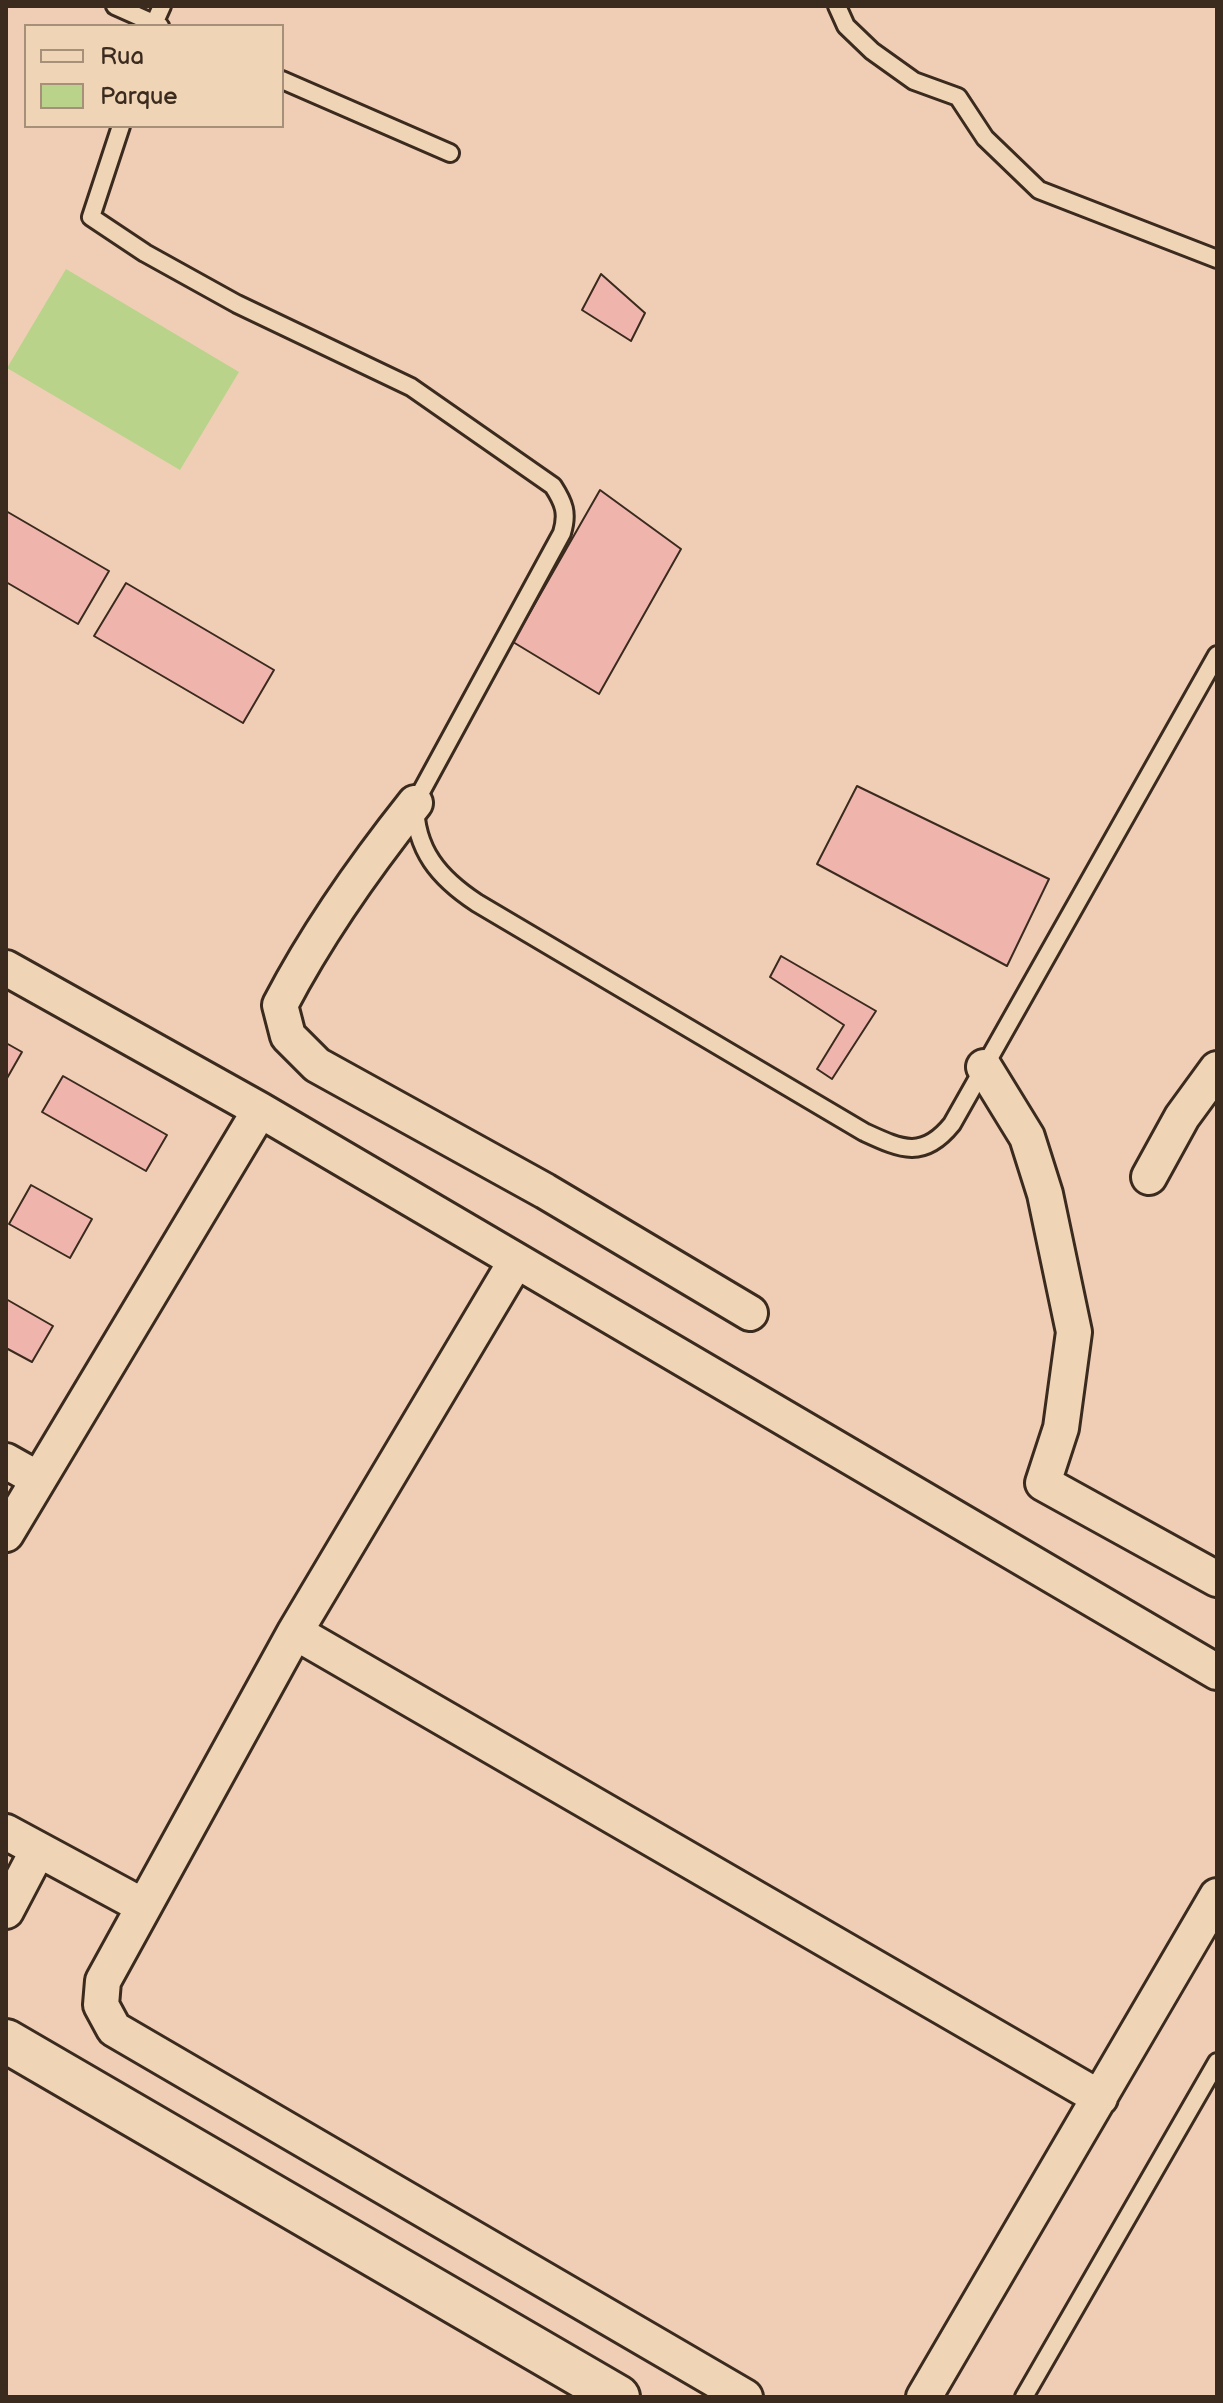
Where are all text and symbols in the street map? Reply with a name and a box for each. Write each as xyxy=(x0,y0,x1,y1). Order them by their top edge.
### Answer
legend xyxy=(24,24,284,128)
text: Rua xyxy=(100,42,144,71)
text: Parque xyxy=(100,82,178,111)

